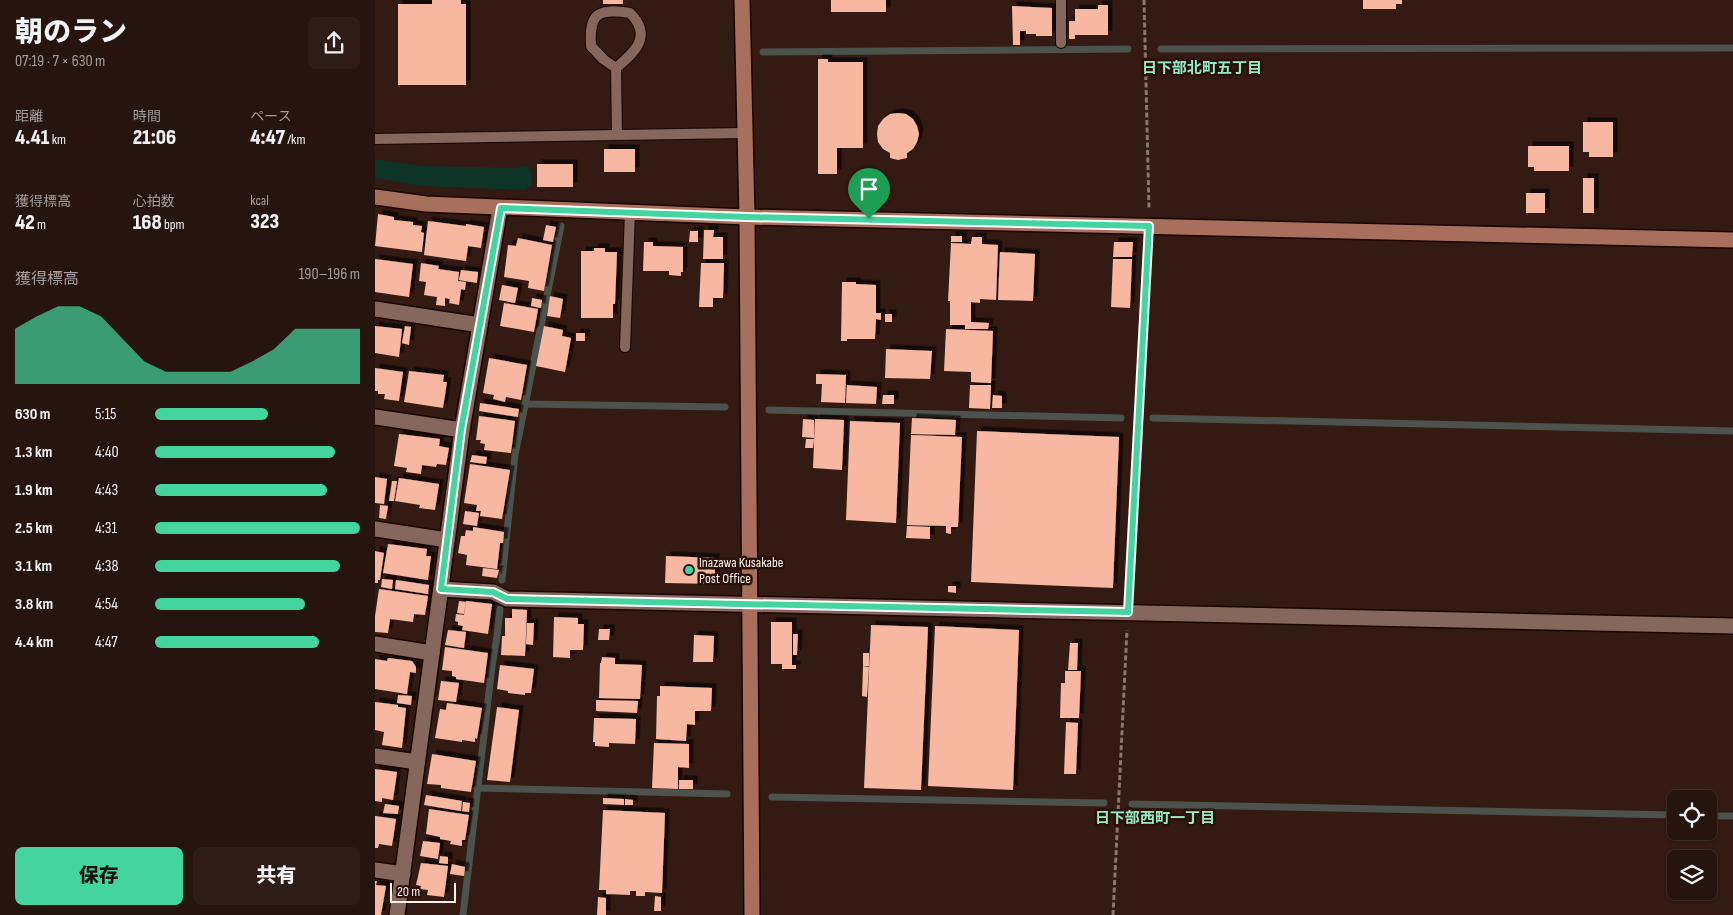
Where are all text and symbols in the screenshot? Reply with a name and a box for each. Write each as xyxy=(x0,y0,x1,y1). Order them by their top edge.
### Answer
text: 朝のラン xyxy=(15,16,127,49)
button: share xyxy=(308,17,360,69)
text: 07:19 · 7 × 630 m xyxy=(15,52,105,71)
district label: 日下部北町五丁目 xyxy=(1142,59,1262,78)
text: 距離 xyxy=(15,108,43,125)
text: 時間 xyxy=(133,108,161,125)
text: ペース xyxy=(250,108,292,125)
text: 4.41 xyxy=(15,125,49,150)
text: 21:06 xyxy=(133,125,176,150)
text: 4:47 xyxy=(250,125,285,150)
text: km xyxy=(49,131,66,148)
text: /km xyxy=(285,131,305,148)
pin xyxy=(848,168,890,219)
icon: arrive xyxy=(855,175,883,203)
text: kcal xyxy=(250,192,269,209)
text: 獲得標高 xyxy=(15,193,71,210)
text: 心拍数 xyxy=(133,193,175,210)
text: 323 xyxy=(250,209,279,234)
text: 42 xyxy=(15,210,35,235)
text: 168 xyxy=(133,210,162,235)
text: m xyxy=(35,216,46,233)
text: bpm xyxy=(162,216,185,233)
text: 190–196 m xyxy=(299,265,360,284)
text: 獲得標高 xyxy=(15,270,79,289)
text: 630 m xyxy=(15,405,50,424)
text: 5:15 xyxy=(95,405,116,424)
text: 1.3 km xyxy=(15,443,52,462)
text: 4:40 xyxy=(95,443,119,462)
text: 1.9 km xyxy=(15,481,53,500)
text: 4:43 xyxy=(95,481,118,500)
text: 2.5 km xyxy=(15,519,53,538)
text: 4:31 xyxy=(95,519,117,538)
place label: Inazawa Kusakabe Post Office xyxy=(699,554,783,587)
text: 3.1 km xyxy=(15,557,52,576)
text: 4:38 xyxy=(95,557,118,576)
marker: Inazawa Kusakabe Post Office xyxy=(683,564,695,576)
text: 3.8 km xyxy=(15,595,53,614)
text: 4:54 xyxy=(95,595,118,614)
text: 4.4 km xyxy=(15,633,53,652)
text: 4:47 xyxy=(95,633,118,652)
map controls xyxy=(1667,790,1717,900)
button: locate xyxy=(1667,790,1717,840)
district label: 日下部西町一丁目 xyxy=(1095,809,1215,828)
button: 保存 xyxy=(15,847,183,905)
button: 共有 xyxy=(193,847,360,905)
button: layers xyxy=(1667,850,1717,900)
scale bar xyxy=(390,880,456,903)
text: 20 m xyxy=(397,883,420,900)

